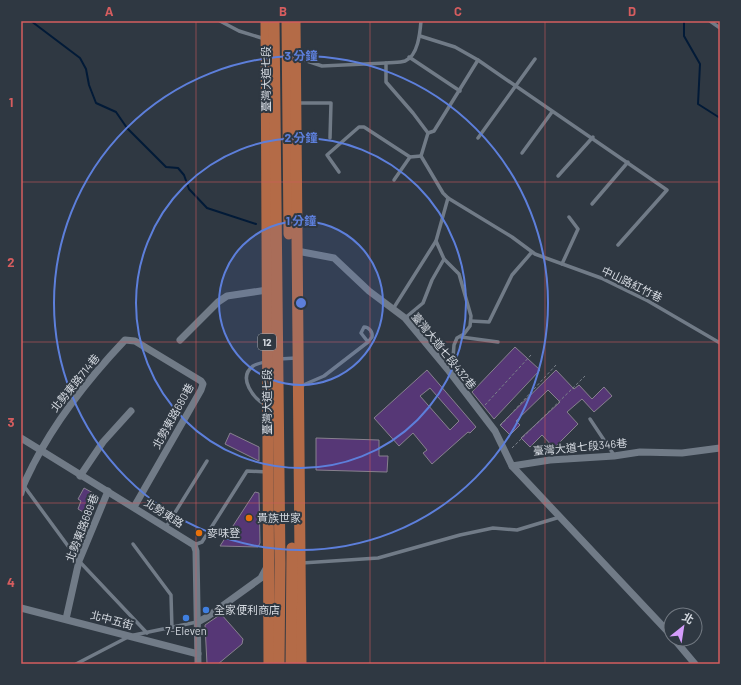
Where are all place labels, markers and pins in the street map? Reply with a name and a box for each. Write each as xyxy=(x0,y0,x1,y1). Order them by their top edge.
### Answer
centre of rings xyxy=(294,296,308,310)
place label: 貴族世家 xyxy=(257,511,301,524)
marker: 貴族世家 xyxy=(244,513,254,523)
place label: 麥味登 xyxy=(207,526,240,539)
marker: 麥味登 xyxy=(194,528,204,538)
place label: 全家便利商店 xyxy=(214,603,280,616)
marker: 全家便利商店 xyxy=(201,605,211,615)
marker: 7-Eleven xyxy=(181,613,191,623)
place label: 7-Eleven xyxy=(165,624,207,637)

